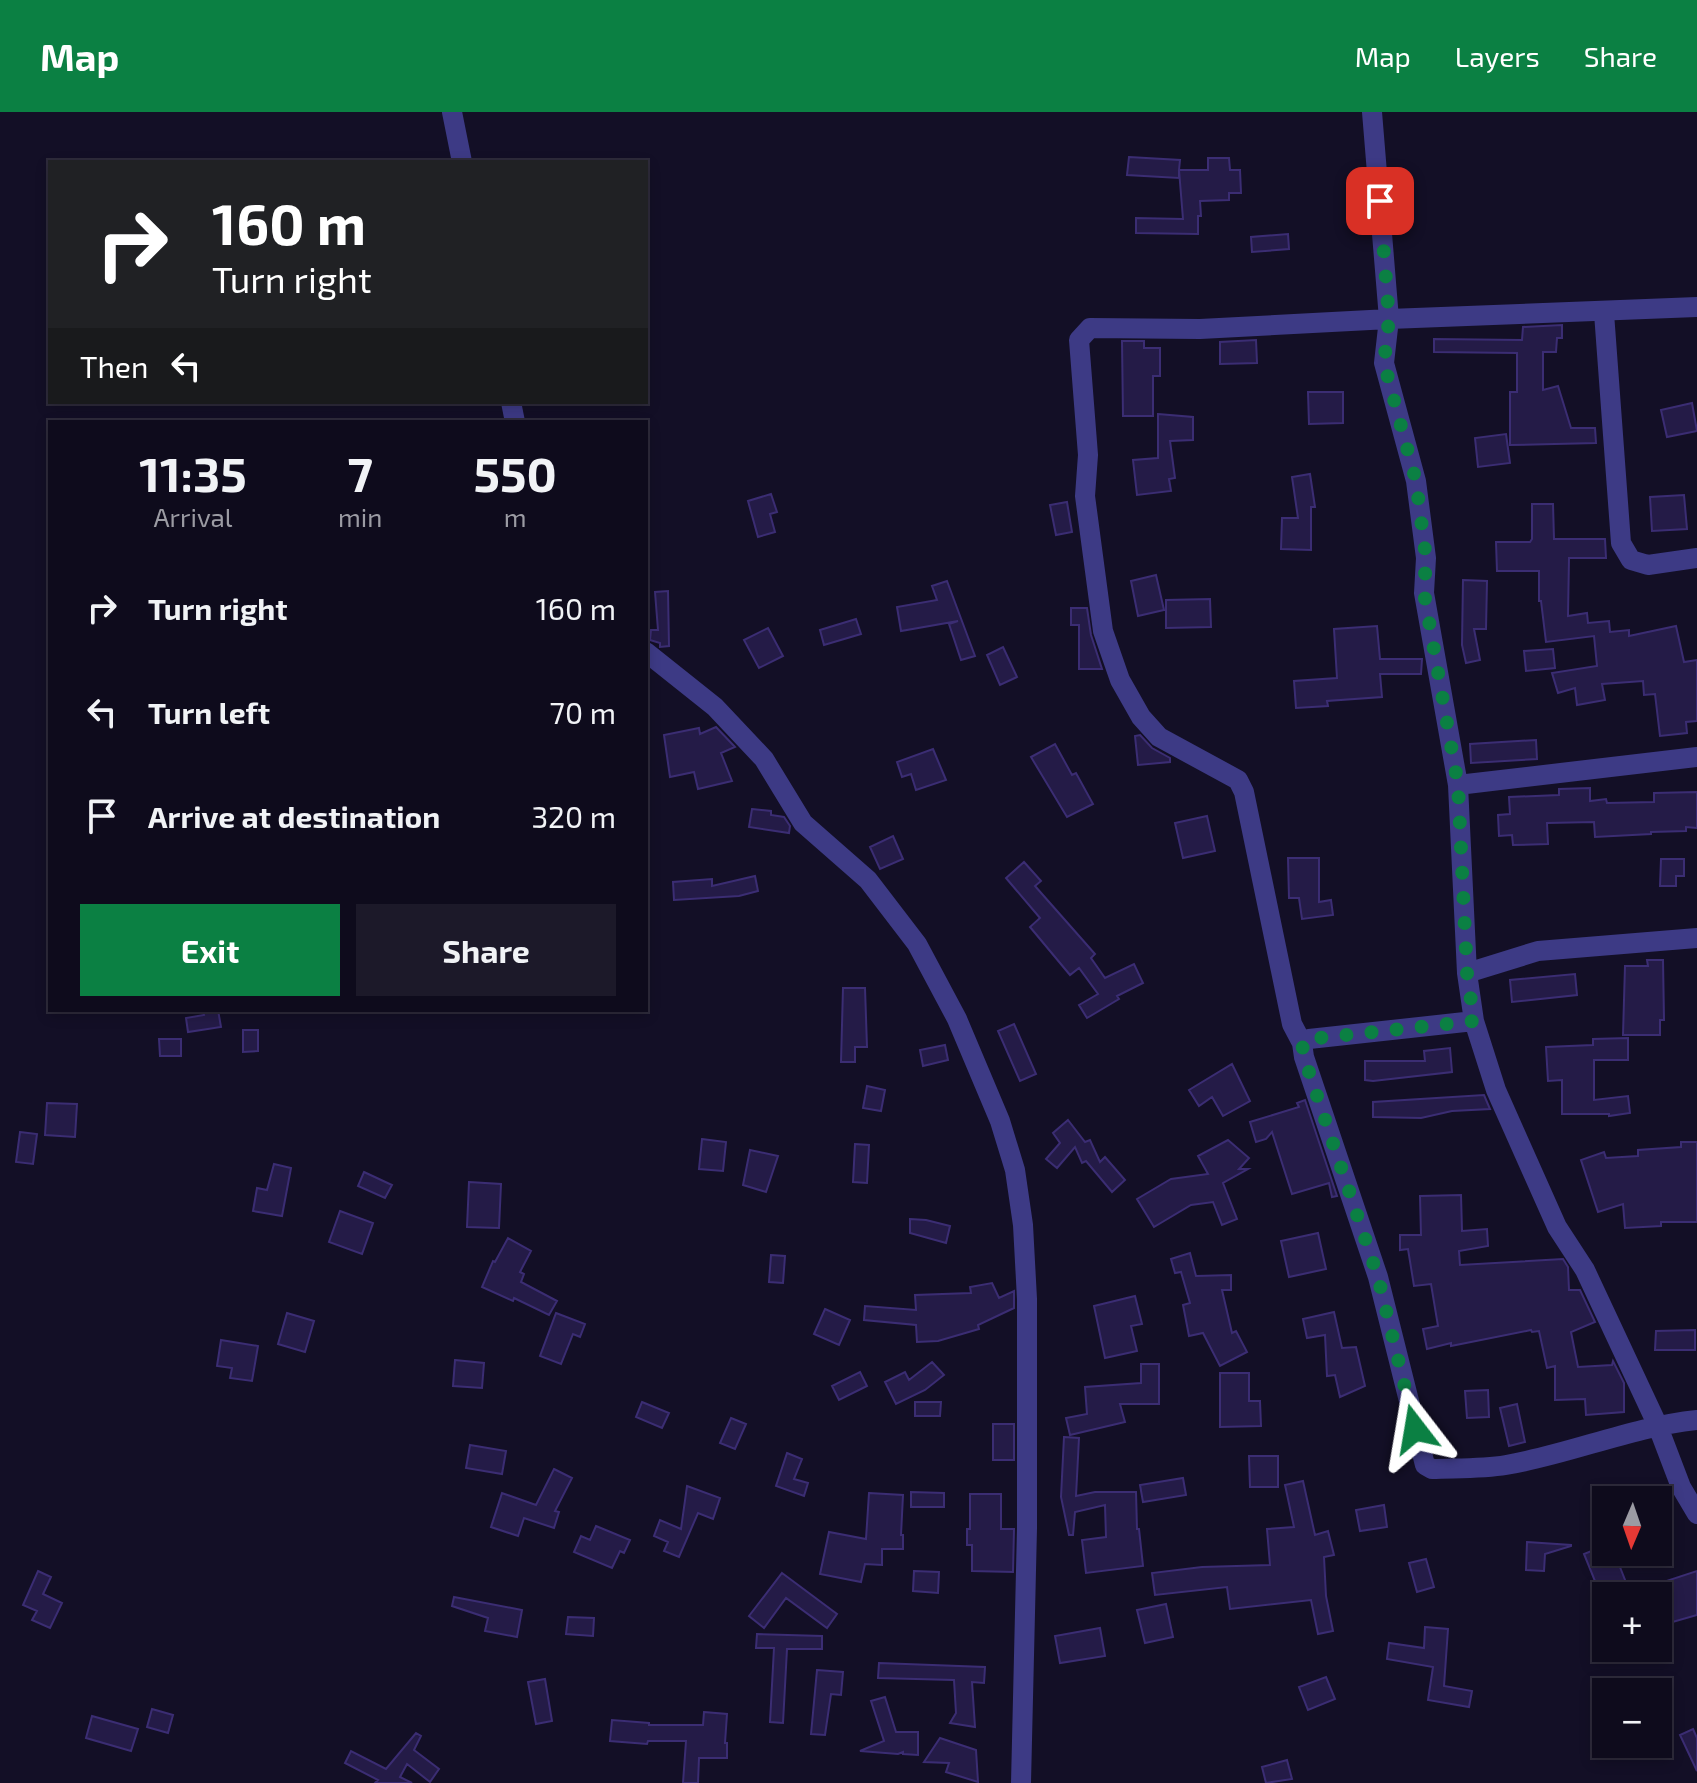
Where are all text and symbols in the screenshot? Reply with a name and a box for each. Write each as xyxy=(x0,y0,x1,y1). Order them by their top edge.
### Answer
text: Map xyxy=(40,33,119,79)
text: Map xyxy=(1355,39,1411,73)
text: Layers xyxy=(1455,39,1540,73)
text: Share xyxy=(1584,39,1657,73)
pin xyxy=(1346,167,1414,235)
icon: arrive xyxy=(1358,179,1402,223)
text: 160 m xyxy=(212,189,366,256)
icon: right xyxy=(80,192,184,296)
text: Turn right xyxy=(212,257,372,300)
icon: left xyxy=(164,344,208,388)
text: Then xyxy=(80,348,148,384)
text: 11:35 xyxy=(139,444,247,502)
text: 7 xyxy=(347,444,373,502)
text: 550 xyxy=(473,444,557,502)
text: Arrival xyxy=(153,501,233,532)
text: min xyxy=(338,501,382,532)
text: m xyxy=(504,501,527,532)
icon: right xyxy=(80,586,124,630)
text: Turn right xyxy=(148,590,288,626)
text: 160 m xyxy=(536,590,616,626)
icon: left xyxy=(80,690,124,734)
text: Turn left xyxy=(148,694,270,730)
text: 70 m xyxy=(550,694,616,730)
icon: arrive xyxy=(80,794,124,838)
text: Arrive at destination xyxy=(148,798,440,834)
text: 320 m xyxy=(531,798,616,834)
button: Exit xyxy=(80,904,340,996)
button: Share xyxy=(356,904,616,996)
position arrow xyxy=(1373,1387,1457,1471)
north arrow xyxy=(1592,1486,1672,1566)
map controls xyxy=(1592,1486,1672,1758)
button: + xyxy=(1592,1582,1672,1662)
button: − xyxy=(1592,1678,1672,1758)

